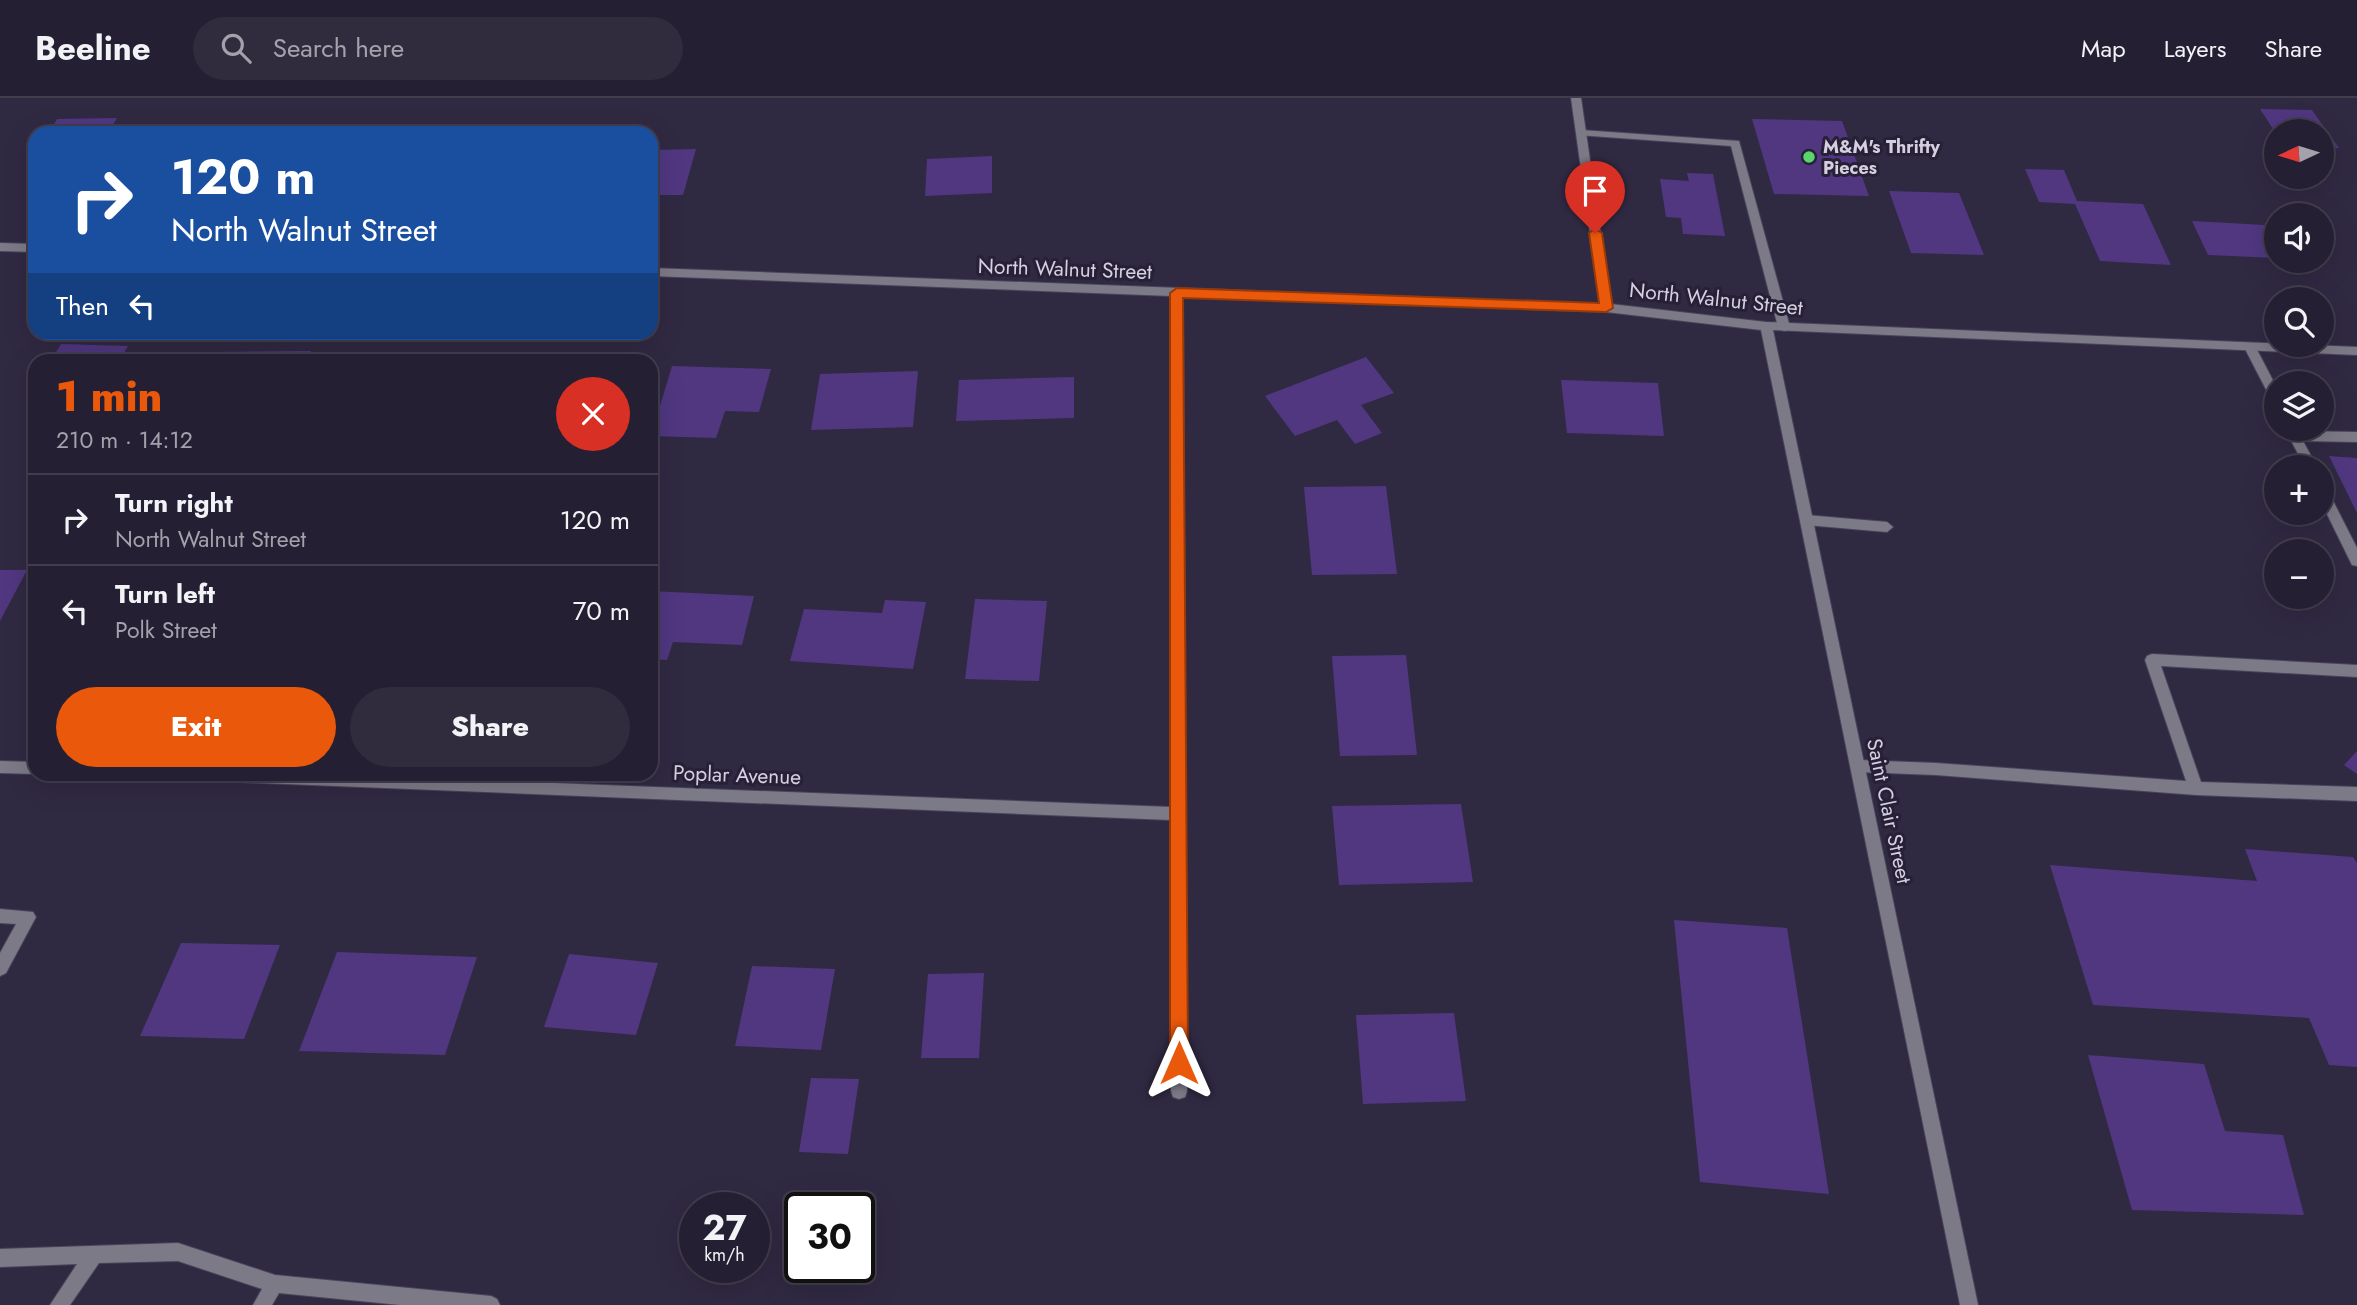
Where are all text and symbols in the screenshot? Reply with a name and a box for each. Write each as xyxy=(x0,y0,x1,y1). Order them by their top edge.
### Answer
search box xyxy=(193,17,683,80)
text: Beeline xyxy=(35,25,151,72)
icon: search xyxy=(217,29,255,67)
text: Search here xyxy=(273,29,404,67)
text: Map xyxy=(2081,31,2126,66)
text: Layers xyxy=(2164,31,2226,66)
text: Share xyxy=(2264,31,2322,66)
north arrow xyxy=(2264,119,2334,189)
map controls xyxy=(2264,119,2334,609)
place label: M&M's Thrifty Pieces xyxy=(1823,134,1941,181)
text: 120 m xyxy=(171,142,315,212)
marker: M&M's Thrifty Pieces xyxy=(1801,149,1817,165)
icon: right xyxy=(56,154,147,245)
pin xyxy=(1565,161,1625,233)
icon: arrive xyxy=(1576,172,1614,210)
button: sound xyxy=(2264,203,2334,273)
text: North Walnut Street xyxy=(171,207,437,253)
street label: North Walnut Street xyxy=(977,251,1153,287)
street label: North Walnut Street xyxy=(1628,275,1804,323)
text: Then xyxy=(56,287,109,325)
icon: left xyxy=(123,287,161,325)
button: search xyxy=(2264,287,2334,357)
text: 1 min xyxy=(56,366,162,427)
button: layers xyxy=(2264,371,2334,441)
button: close xyxy=(556,377,630,451)
text: 210 m · 14:12 xyxy=(56,423,193,457)
button: + xyxy=(2264,455,2334,525)
text: Turn right xyxy=(115,484,233,522)
icon: right xyxy=(56,501,94,539)
text: 120 m xyxy=(560,501,630,539)
text: North Walnut Street xyxy=(115,522,306,556)
button: − xyxy=(2264,539,2334,609)
text: Turn left xyxy=(115,575,215,613)
icon: left xyxy=(56,592,94,630)
text: 70 m xyxy=(573,592,630,630)
text: Polk Street xyxy=(115,613,217,647)
button: Exit xyxy=(56,687,336,767)
button: Share xyxy=(350,687,630,767)
street label: Saint Clair Street xyxy=(1859,736,1919,886)
street label: Poplar Avenue xyxy=(672,758,802,792)
position arrow xyxy=(1142,1026,1216,1100)
speed limit sign: 30 xyxy=(784,1192,875,1283)
text: 27 xyxy=(702,1203,747,1253)
text: km/h xyxy=(704,1242,745,1268)

